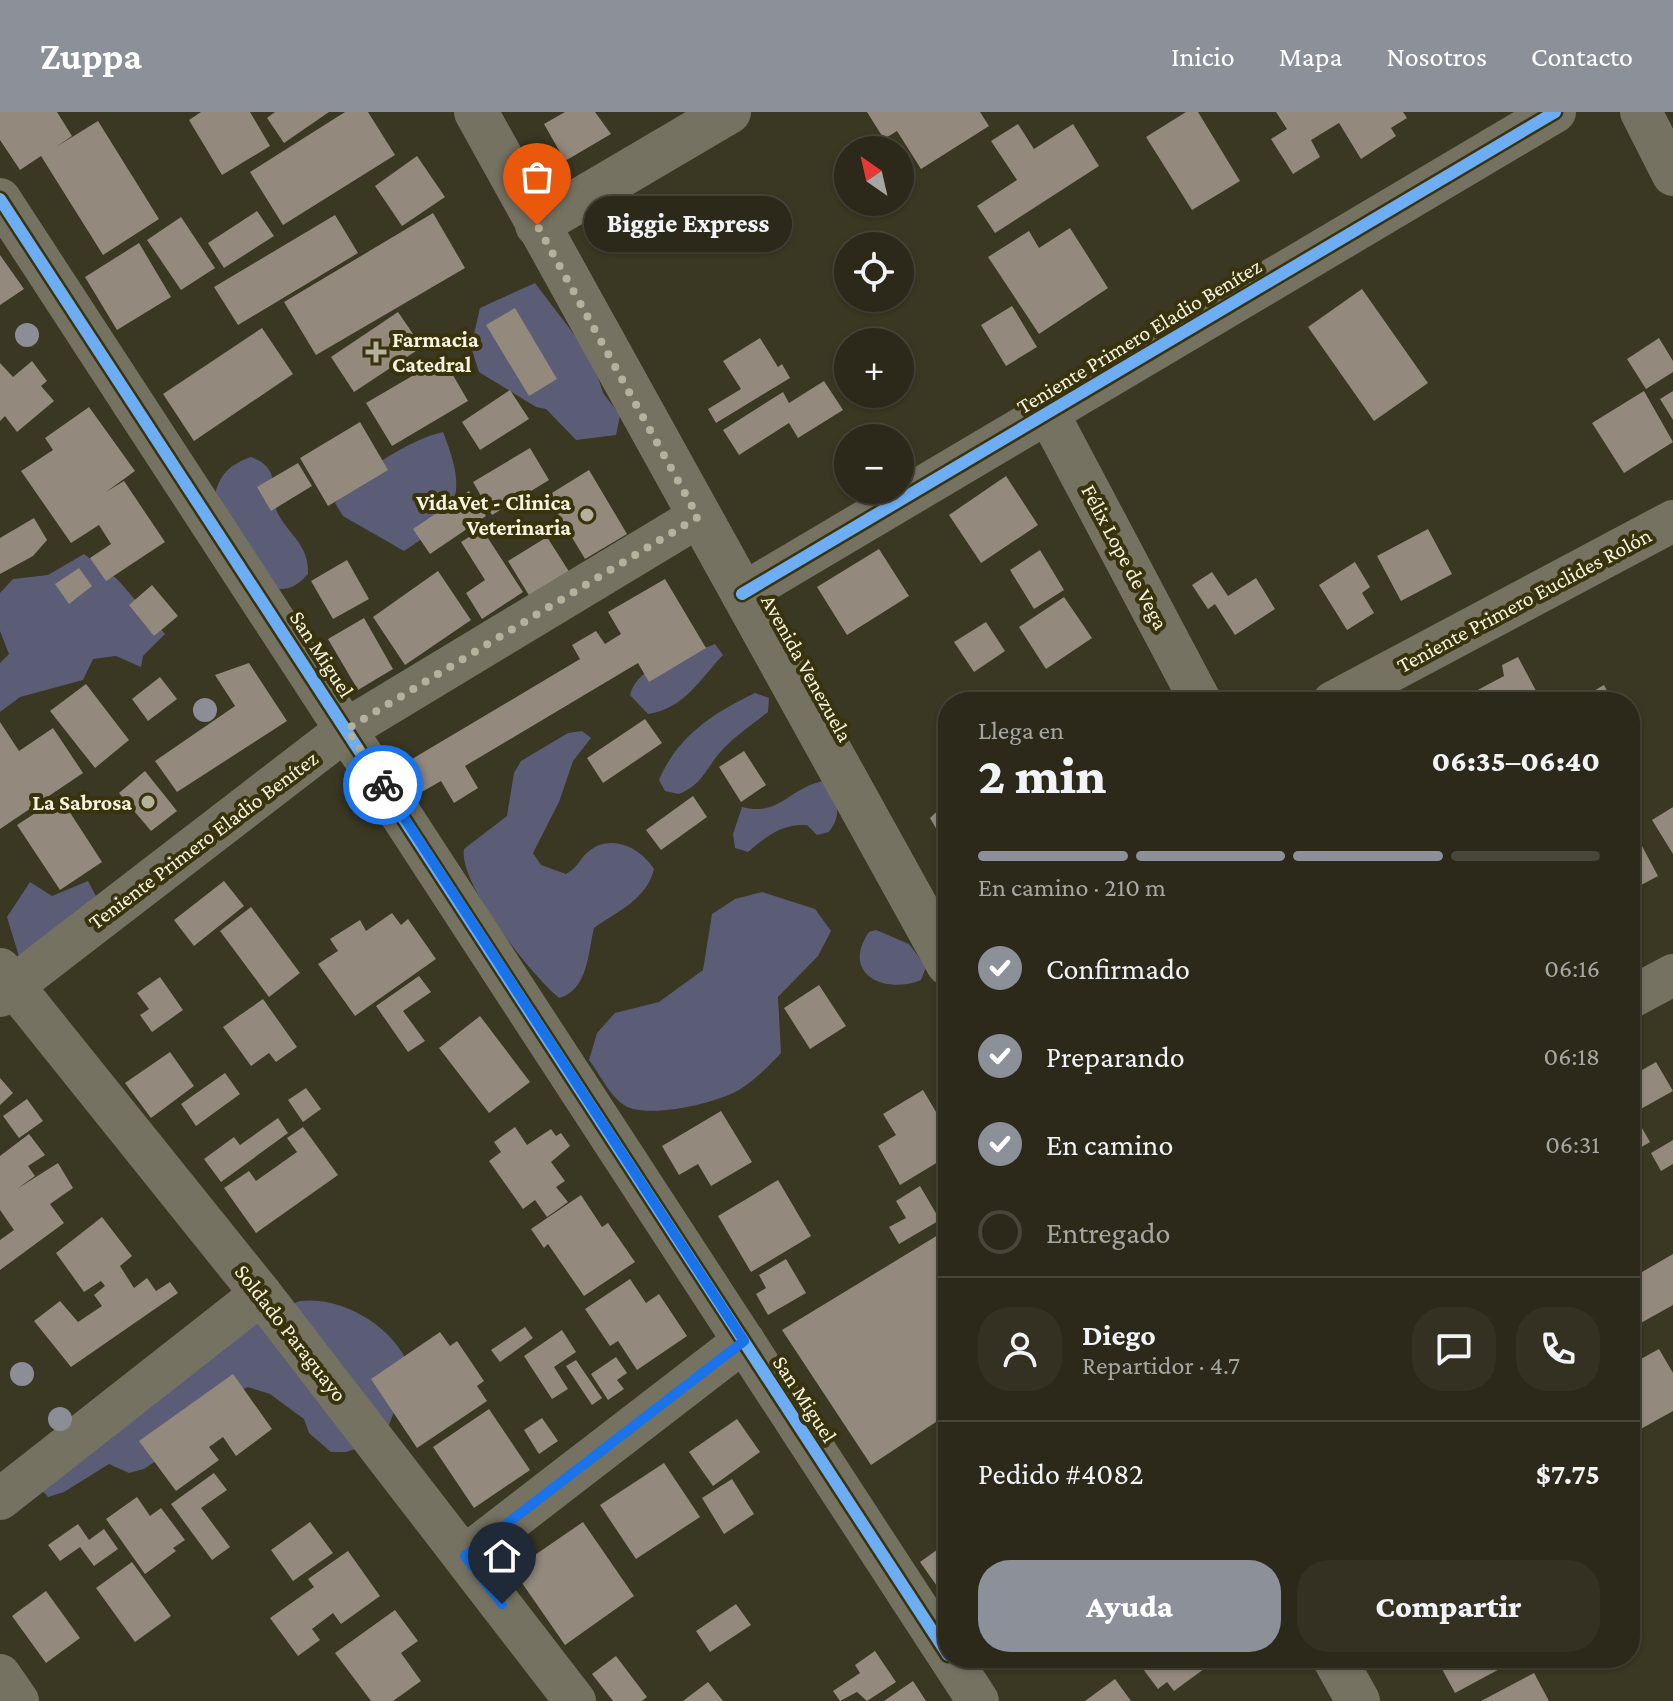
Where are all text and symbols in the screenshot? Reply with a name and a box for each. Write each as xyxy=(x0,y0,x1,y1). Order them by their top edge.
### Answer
text: Zuppa xyxy=(40,35,142,77)
text: Inicio xyxy=(1171,41,1235,72)
text: Mapa xyxy=(1279,41,1342,72)
text: Nosotros xyxy=(1386,41,1487,72)
text: Contacto xyxy=(1531,41,1633,72)
north arrow xyxy=(834,136,914,216)
map controls xyxy=(834,136,914,504)
pin xyxy=(503,143,571,225)
icon: bag xyxy=(515,155,559,199)
callout: Biggie Express xyxy=(585,197,793,253)
text: Biggie Express xyxy=(607,209,769,238)
button: locate xyxy=(834,232,914,312)
street label: Teniente Primero Eladio Benítez xyxy=(1012,253,1266,419)
place label: Farmacia Catedral xyxy=(392,327,479,377)
button: + xyxy=(834,328,914,408)
marker: Farmacia Catedral xyxy=(367,343,385,361)
button: − xyxy=(834,424,914,504)
street label: Félix Lope de Vega xyxy=(1076,480,1174,634)
place label: VidaVet - Clinica Veterinaria xyxy=(415,490,571,540)
marker: VidaVet - Clinica Veterinaria xyxy=(578,506,596,524)
street label: Teniente Primero Euclides Rolón xyxy=(1393,522,1656,678)
street label: Avenida Venezuela xyxy=(756,590,858,746)
street label: San Miguel xyxy=(285,606,359,702)
text: Llega en xyxy=(978,716,1064,745)
text: 06:35–06:40 xyxy=(1431,744,1600,777)
courier xyxy=(343,745,423,825)
street label: Teniente Primero Eladio Benítez xyxy=(83,746,323,934)
text: 2 min xyxy=(978,746,1106,804)
icon: bike xyxy=(361,763,405,807)
place label: La Sabrosa xyxy=(32,790,132,815)
marker: La Sabrosa xyxy=(139,793,157,811)
text: En camino · 210 m xyxy=(978,873,1166,902)
icon: check xyxy=(978,946,1022,990)
text: Confirmado xyxy=(1046,952,1190,985)
text: 06:16 xyxy=(1544,954,1600,983)
icon: check xyxy=(978,1034,1022,1078)
text: Preparando xyxy=(1046,1040,1185,1073)
text: 06:18 xyxy=(1544,1042,1600,1071)
icon: check xyxy=(978,1122,1022,1166)
text: En camino xyxy=(1046,1128,1173,1161)
text: 06:31 xyxy=(1545,1130,1600,1159)
text: Entregado xyxy=(1046,1216,1170,1249)
street label: Soldado Paraguayo xyxy=(230,1259,352,1407)
button: person xyxy=(978,1307,1062,1391)
button: chat xyxy=(1412,1307,1496,1391)
button: phone xyxy=(1516,1307,1600,1391)
text: Diego xyxy=(1082,1318,1156,1351)
street label: San Miguel xyxy=(768,1351,842,1447)
text: Repartidor · 4.7 xyxy=(1082,1351,1240,1380)
text: Pedido #4082 xyxy=(978,1457,1144,1490)
text: $7.75 xyxy=(1536,1457,1600,1490)
pin xyxy=(468,1522,536,1604)
icon: home xyxy=(480,1534,524,1578)
button: Ayuda xyxy=(978,1560,1281,1652)
button: Compartir xyxy=(1297,1560,1600,1652)

